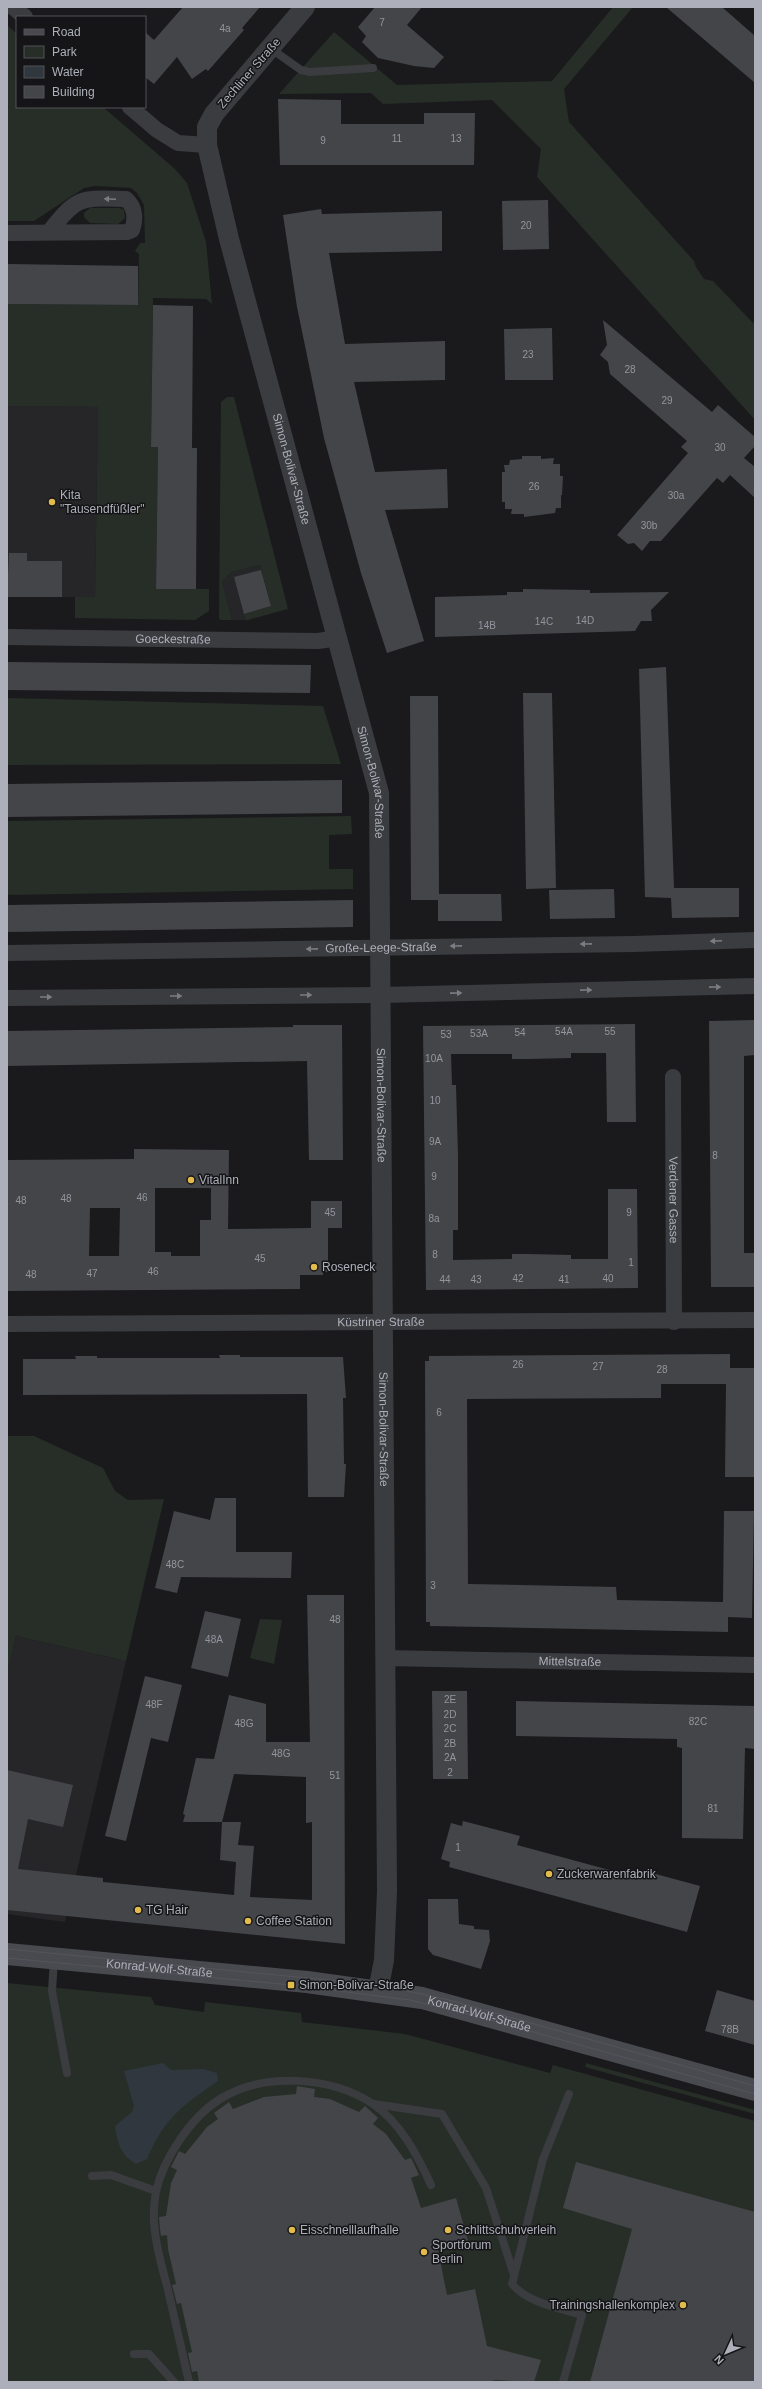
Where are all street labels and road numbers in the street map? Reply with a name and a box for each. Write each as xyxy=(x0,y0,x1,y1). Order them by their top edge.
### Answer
street label: Zechliner Straße xyxy=(215,35,284,111)
street label: Simon-Bolivar-Straße xyxy=(269,412,313,527)
street label: Goeckestraße xyxy=(135,632,211,647)
street label: Simon-Bolivar-Straße xyxy=(354,724,386,839)
street label: Große-Leege-Straße xyxy=(325,940,437,955)
street label: Simon-Bolivar-Straße xyxy=(374,1048,389,1163)
street label: Verdener Gasse xyxy=(666,1157,681,1244)
street label: Küstriner Straße xyxy=(337,1315,425,1329)
street label: Simon-Bolivar-Straße xyxy=(376,1372,391,1487)
street label: Mittelstraße xyxy=(538,1654,602,1669)
street label: Konrad-Wolf-Straße xyxy=(106,1956,213,1980)
street label: Konrad-Wolf-Straße xyxy=(426,1993,533,2035)

